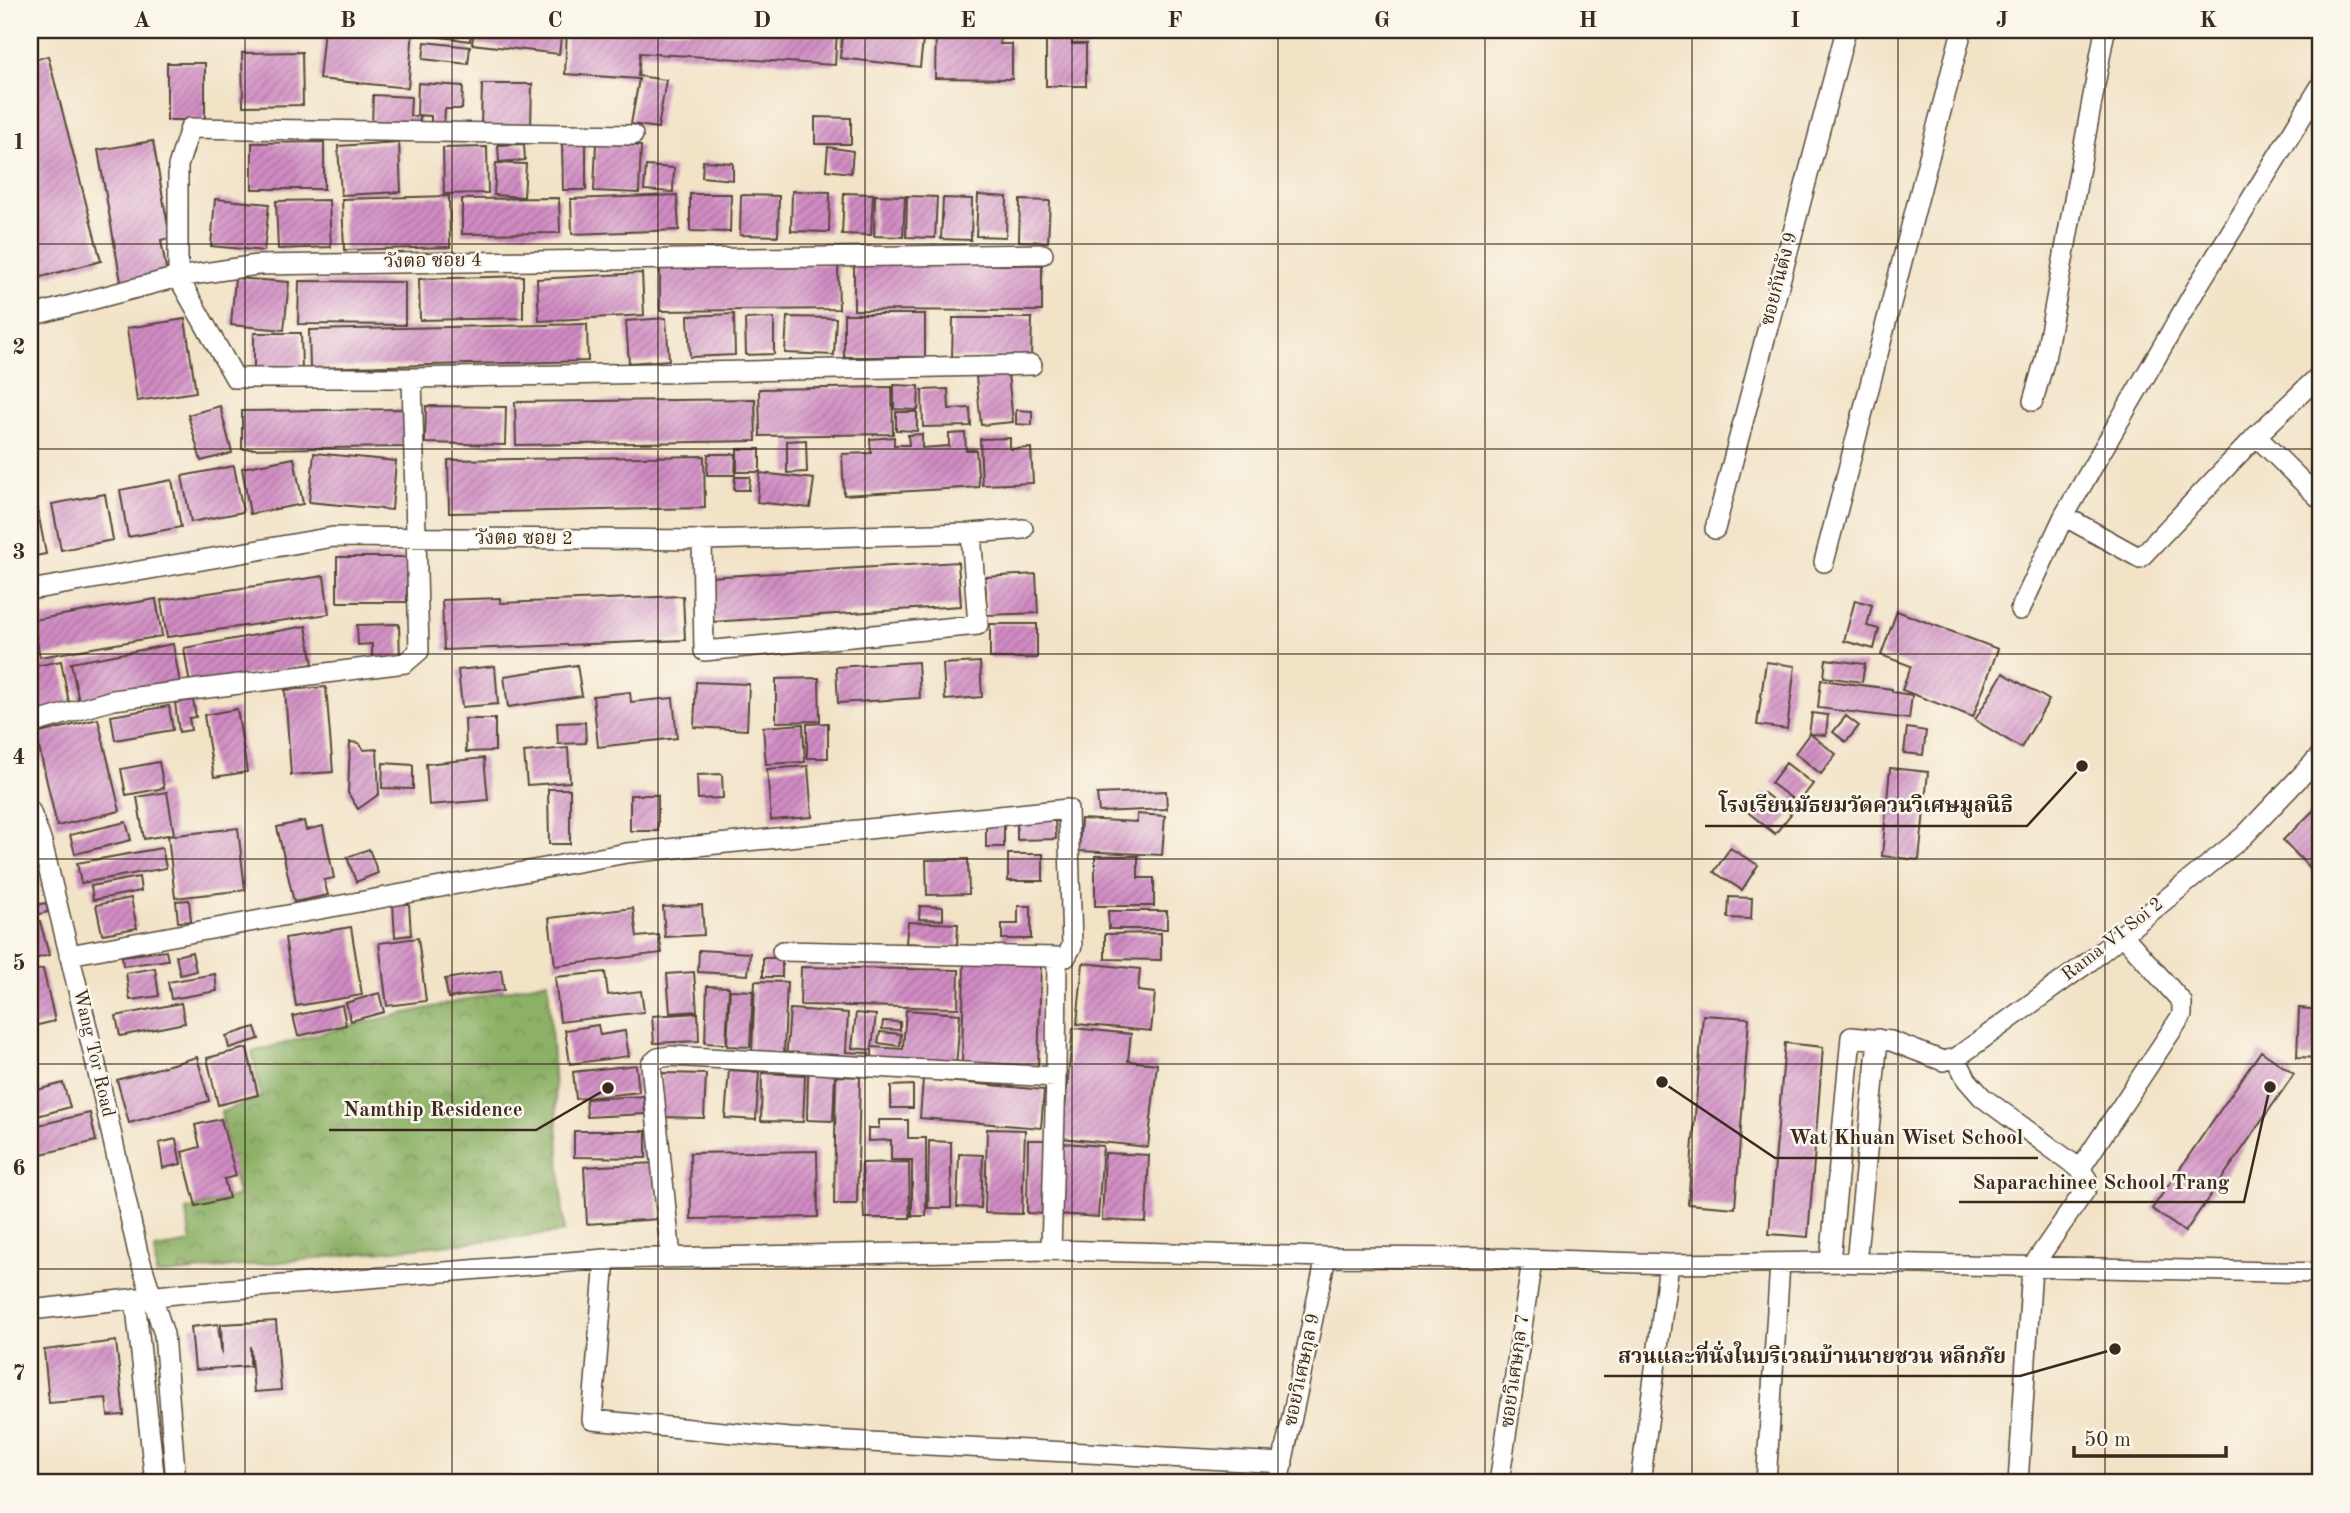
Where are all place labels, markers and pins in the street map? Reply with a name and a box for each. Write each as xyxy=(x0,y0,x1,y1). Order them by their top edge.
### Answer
callout: โรงเรียนมัธยมวัดควนวิเศษมูลนิธิ xyxy=(1705,784,2027,826)
callout: Namthip Residence xyxy=(329,1088,536,1130)
callout: Wat Khuan Wiset School xyxy=(1775,1116,2038,1158)
callout: Saparachinee School Trang xyxy=(1959,1160,2244,1202)
callout: สวนและที่นั่งในบริเวณบ้านนายชวน หลีกภัย xyxy=(1604,1334,2020,1376)

